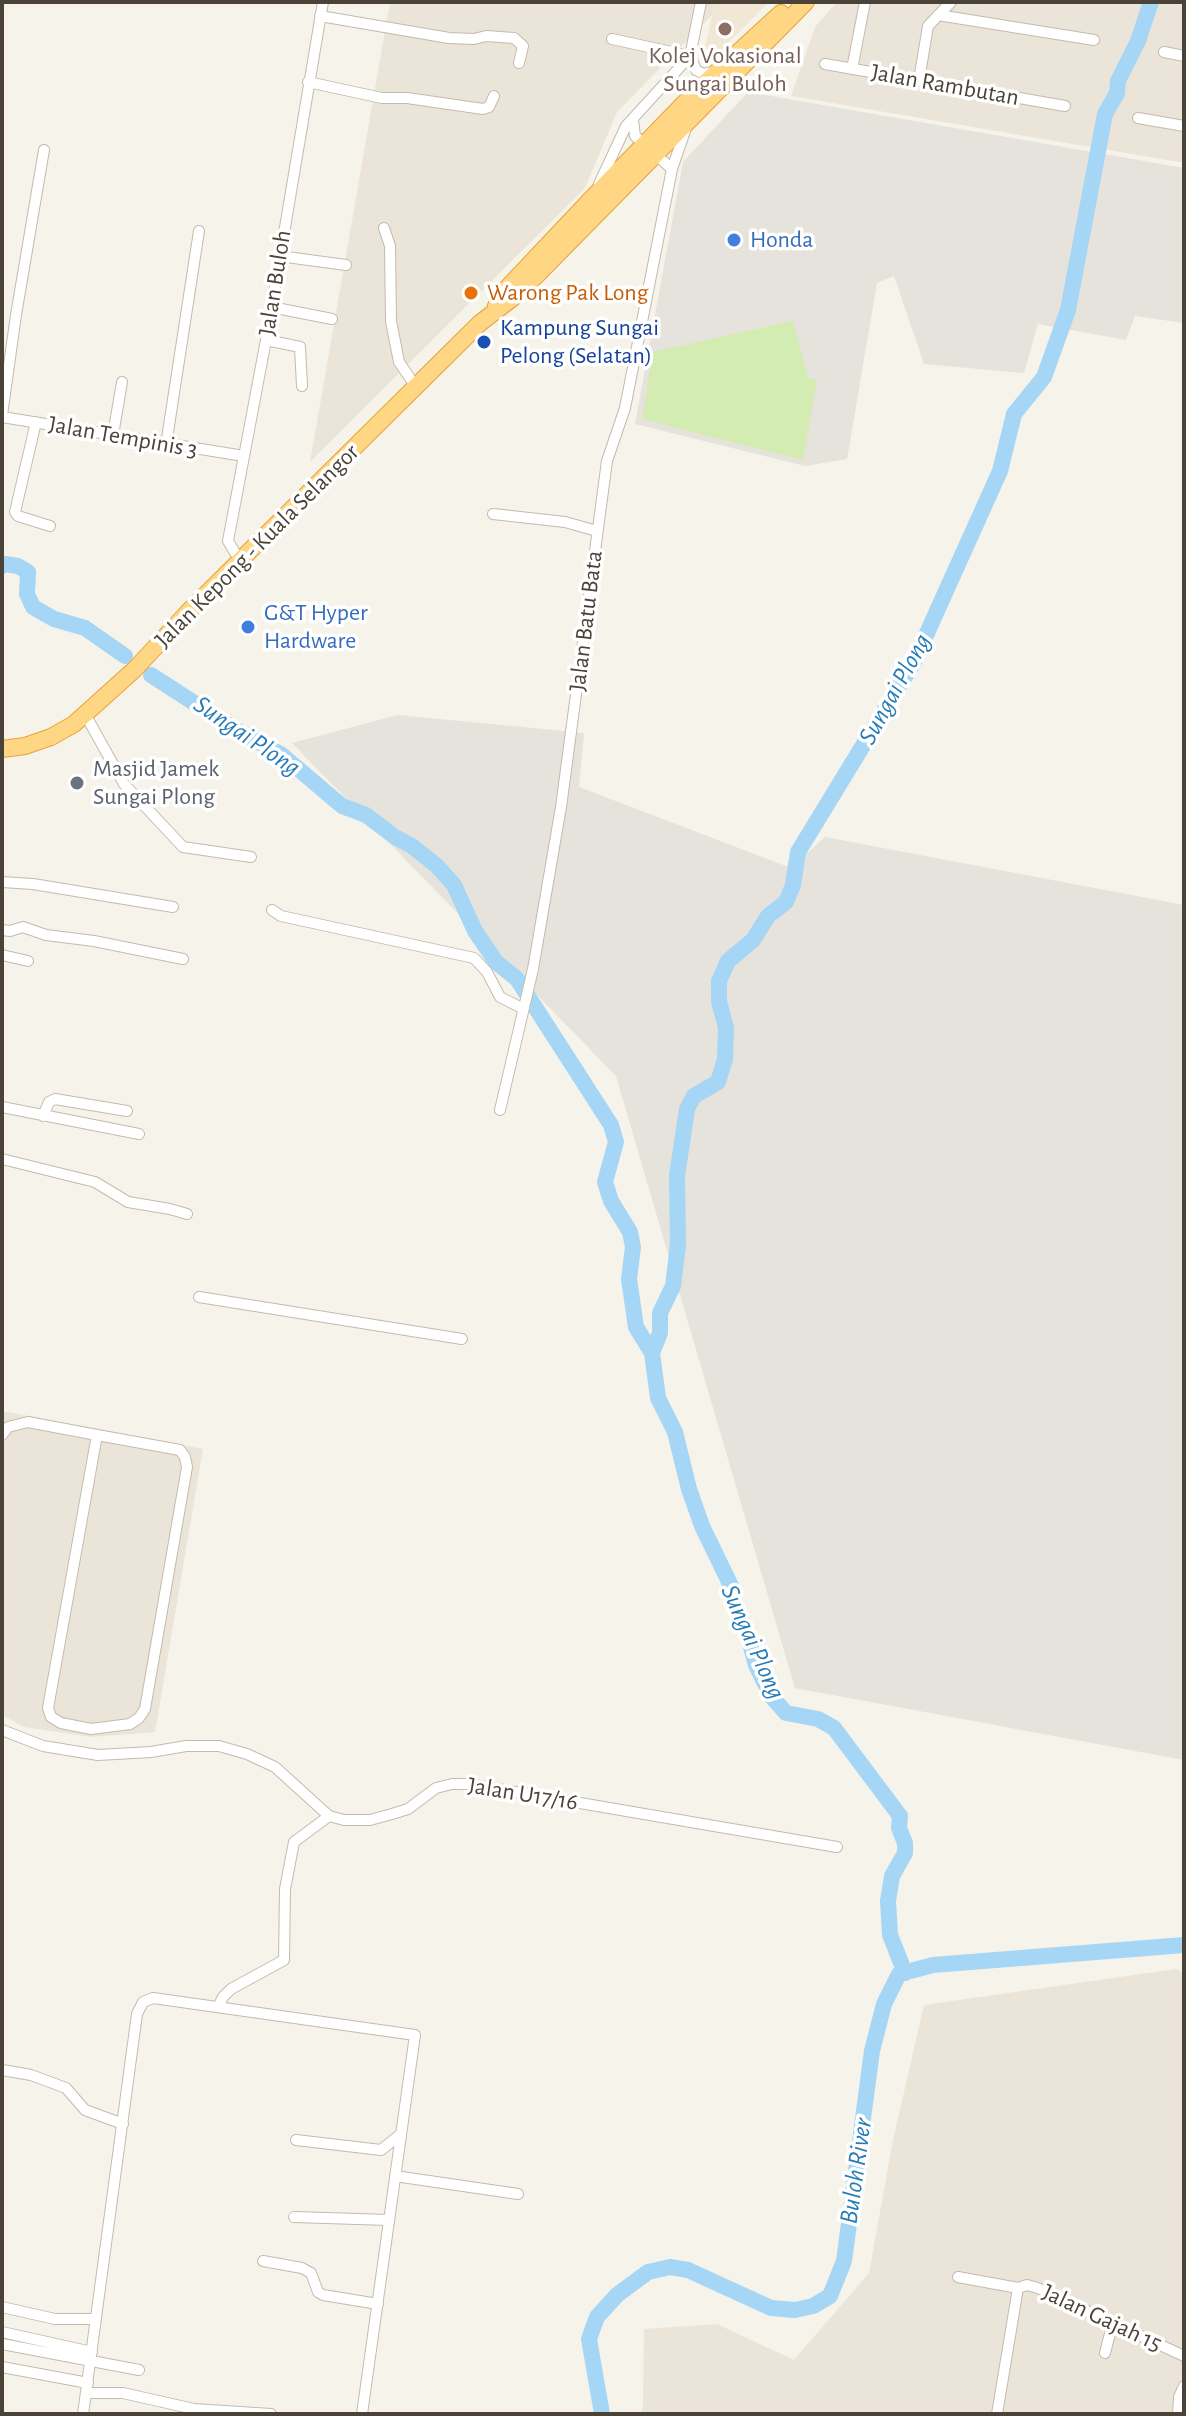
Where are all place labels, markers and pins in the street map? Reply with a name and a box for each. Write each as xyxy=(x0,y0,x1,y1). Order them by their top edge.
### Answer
marker: Kolej Vokasional Sungai Buloh xyxy=(716,20,734,38)
place label: Kolej Vokasional Sungai Buloh xyxy=(648,42,802,98)
place label: Honda xyxy=(750,226,813,254)
marker: Honda xyxy=(725,231,743,249)
place label: Warong Pak Long xyxy=(487,279,648,307)
marker: Warong Pak Long xyxy=(462,284,480,302)
place label: Kampung Sungai Pelong (Selatan) xyxy=(500,314,659,370)
marker: Kampung Sungai Pelong (Selatan) xyxy=(475,333,493,351)
place label: G&T Hyper Hardware xyxy=(264,599,368,655)
marker: G&T Hyper Hardware xyxy=(239,618,257,636)
place label: Masjid Jamek Sungai Plong xyxy=(93,755,219,811)
marker: Masjid Jamek Sungai Plong xyxy=(68,774,86,792)

